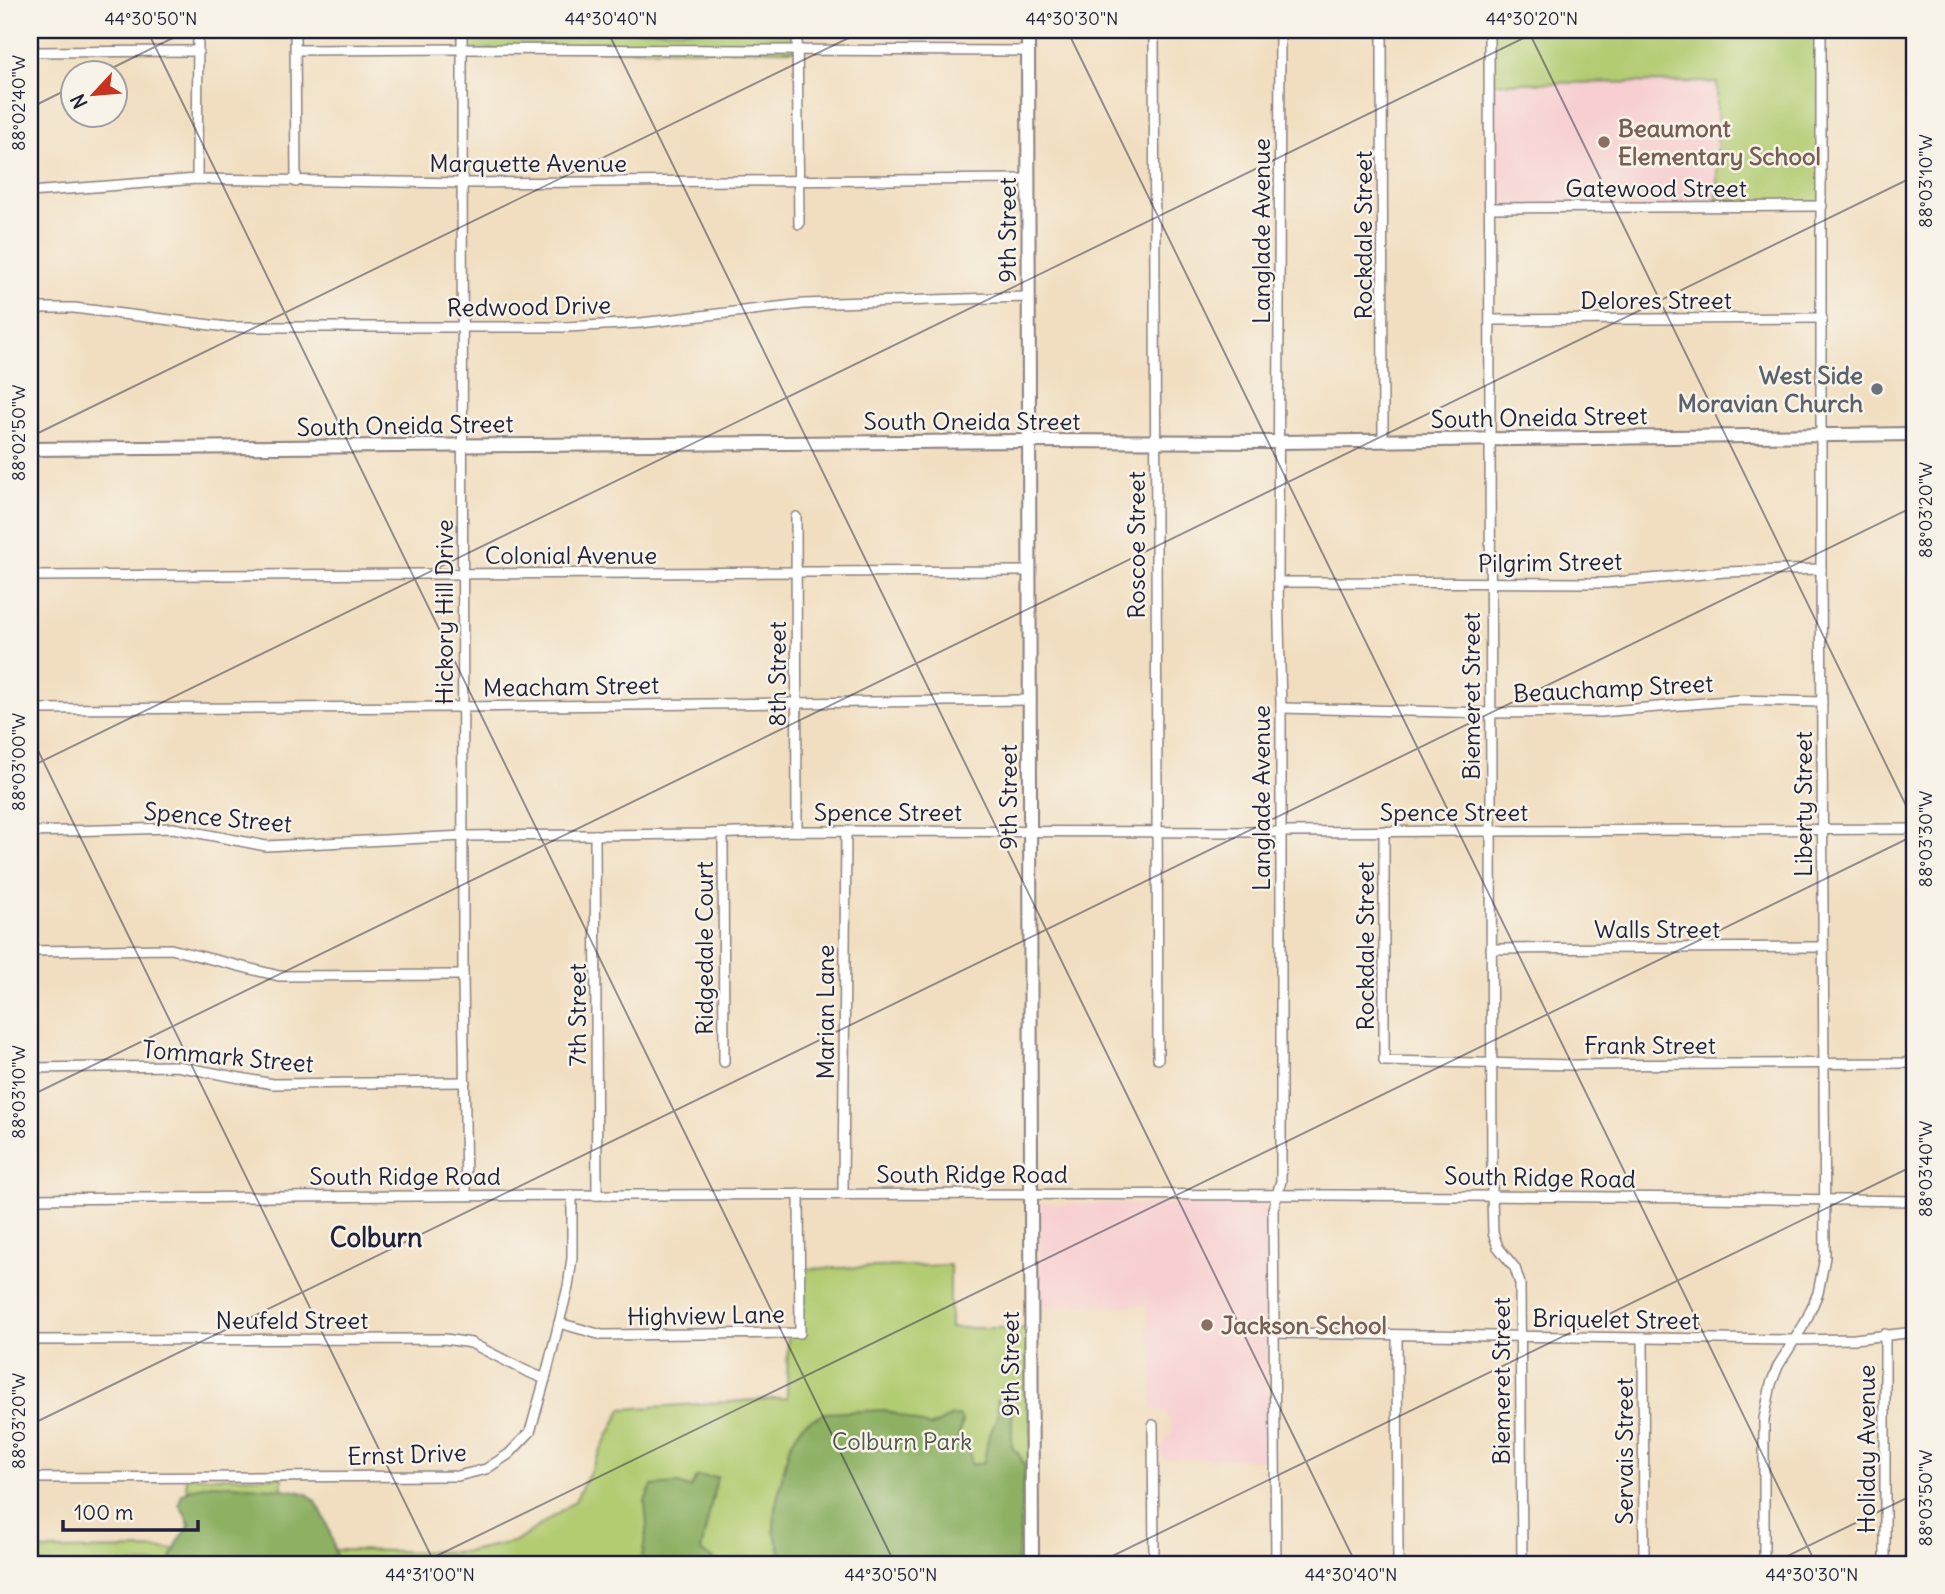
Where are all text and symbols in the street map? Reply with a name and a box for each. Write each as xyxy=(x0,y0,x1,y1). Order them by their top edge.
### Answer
text: 44°30'50"N xyxy=(104,7,198,30)
text: 44°30'40"N xyxy=(565,7,657,30)
text: 44°30'30"N xyxy=(1026,7,1118,30)
text: 44°30'20"N xyxy=(1486,7,1578,30)
text: 88°02'40"W xyxy=(7,55,30,151)
north arrow xyxy=(60,60,130,130)
text: N xyxy=(65,90,92,113)
place label: Beaumont Elementary School xyxy=(1618,113,1821,171)
marker: Beaumont Elementary School xyxy=(1596,134,1612,150)
text: 88°03'10"W xyxy=(1914,134,1937,228)
street label: Langlade Avenue xyxy=(1246,138,1276,324)
street label: Marquette Avenue xyxy=(429,148,627,178)
street label: Rockdale Street xyxy=(1348,151,1378,319)
street label: Gatewood Street xyxy=(1565,173,1747,203)
street label: 9th Street xyxy=(992,177,1022,283)
street label: Delores Street xyxy=(1580,285,1732,315)
street label: Redwood Drive xyxy=(447,290,611,322)
place label: West Side Moravian Church xyxy=(1678,360,1863,418)
marker: West Side Moravian Church xyxy=(1869,381,1885,397)
text: 88°02'50"W xyxy=(7,385,30,481)
street label: South Oneida Street xyxy=(1430,400,1648,434)
street label: South Oneida Street xyxy=(864,406,1080,436)
street label: South Oneida Street xyxy=(296,408,514,442)
text: 88°03'20"W xyxy=(1914,462,1937,558)
street label: Roscoe Street xyxy=(1121,471,1151,619)
street label: Hickory Hill Drive xyxy=(429,519,459,705)
street label: Colonial Avenue xyxy=(485,540,657,570)
street label: Pilgrim Street xyxy=(1477,546,1623,578)
street label: Biemeret Street xyxy=(1456,612,1486,780)
street label: 8th Street xyxy=(762,621,792,727)
street label: Beauchamp Street xyxy=(1512,668,1714,708)
street label: Meacham Street xyxy=(483,669,659,703)
street label: Langlade Avenue xyxy=(1246,705,1276,891)
text: 88°03'00"W xyxy=(7,713,30,811)
street label: Liberty Street xyxy=(1788,731,1818,877)
street label: 9th Street xyxy=(993,744,1023,850)
text: 88°03'30"W xyxy=(1914,791,1937,887)
street label: Spence Street xyxy=(143,796,293,838)
street label: Spence Street xyxy=(814,797,962,827)
street label: Spence Street xyxy=(1380,797,1528,827)
street label: Ridgedale Court xyxy=(689,861,719,1035)
street label: Rockdale Street xyxy=(1350,862,1380,1030)
street label: Walls Street xyxy=(1594,914,1720,944)
street label: Marian Lane xyxy=(810,945,840,1079)
street label: 7th Street xyxy=(562,963,592,1067)
street label: Frank Street xyxy=(1584,1030,1716,1060)
street label: Tommark Street xyxy=(141,1034,315,1078)
text: 88°03'10"W xyxy=(7,1045,30,1139)
text: 88°03'40"W xyxy=(1914,1121,1937,1217)
street label: South Ridge Road xyxy=(876,1159,1068,1189)
street label: South Ridge Road xyxy=(1444,1160,1636,1194)
street label: South Ridge Road xyxy=(309,1161,501,1191)
district label: Colburn xyxy=(330,1221,422,1254)
street label: Biemeret Street xyxy=(1486,1297,1516,1465)
street label: Highview Lane xyxy=(627,1299,785,1331)
street label: Briquelet Street xyxy=(1532,1303,1700,1335)
street label: Neufeld Street xyxy=(216,1305,368,1335)
place label: Jackson School xyxy=(1221,1310,1387,1340)
street label: 9th Street xyxy=(995,1311,1025,1417)
marker: Jackson School xyxy=(1199,1317,1215,1333)
street label: Holiday Avenue xyxy=(1851,1365,1881,1533)
text: 88°03'20"W xyxy=(7,1373,30,1469)
street label: Servais Street xyxy=(1609,1377,1639,1525)
park label: Colburn Park xyxy=(832,1426,972,1456)
street label: Ernst Drive xyxy=(347,1437,467,1471)
text: 88°03'50"W xyxy=(1914,1450,1937,1546)
scale bar xyxy=(63,1489,198,1533)
text: 100 m xyxy=(74,1499,133,1526)
text: 44°31'00"N xyxy=(385,1563,475,1586)
text: 44°30'50"N xyxy=(844,1563,938,1586)
text: 44°30'40"N xyxy=(1305,1563,1397,1586)
text: 44°30'30"N xyxy=(1766,1563,1858,1586)

